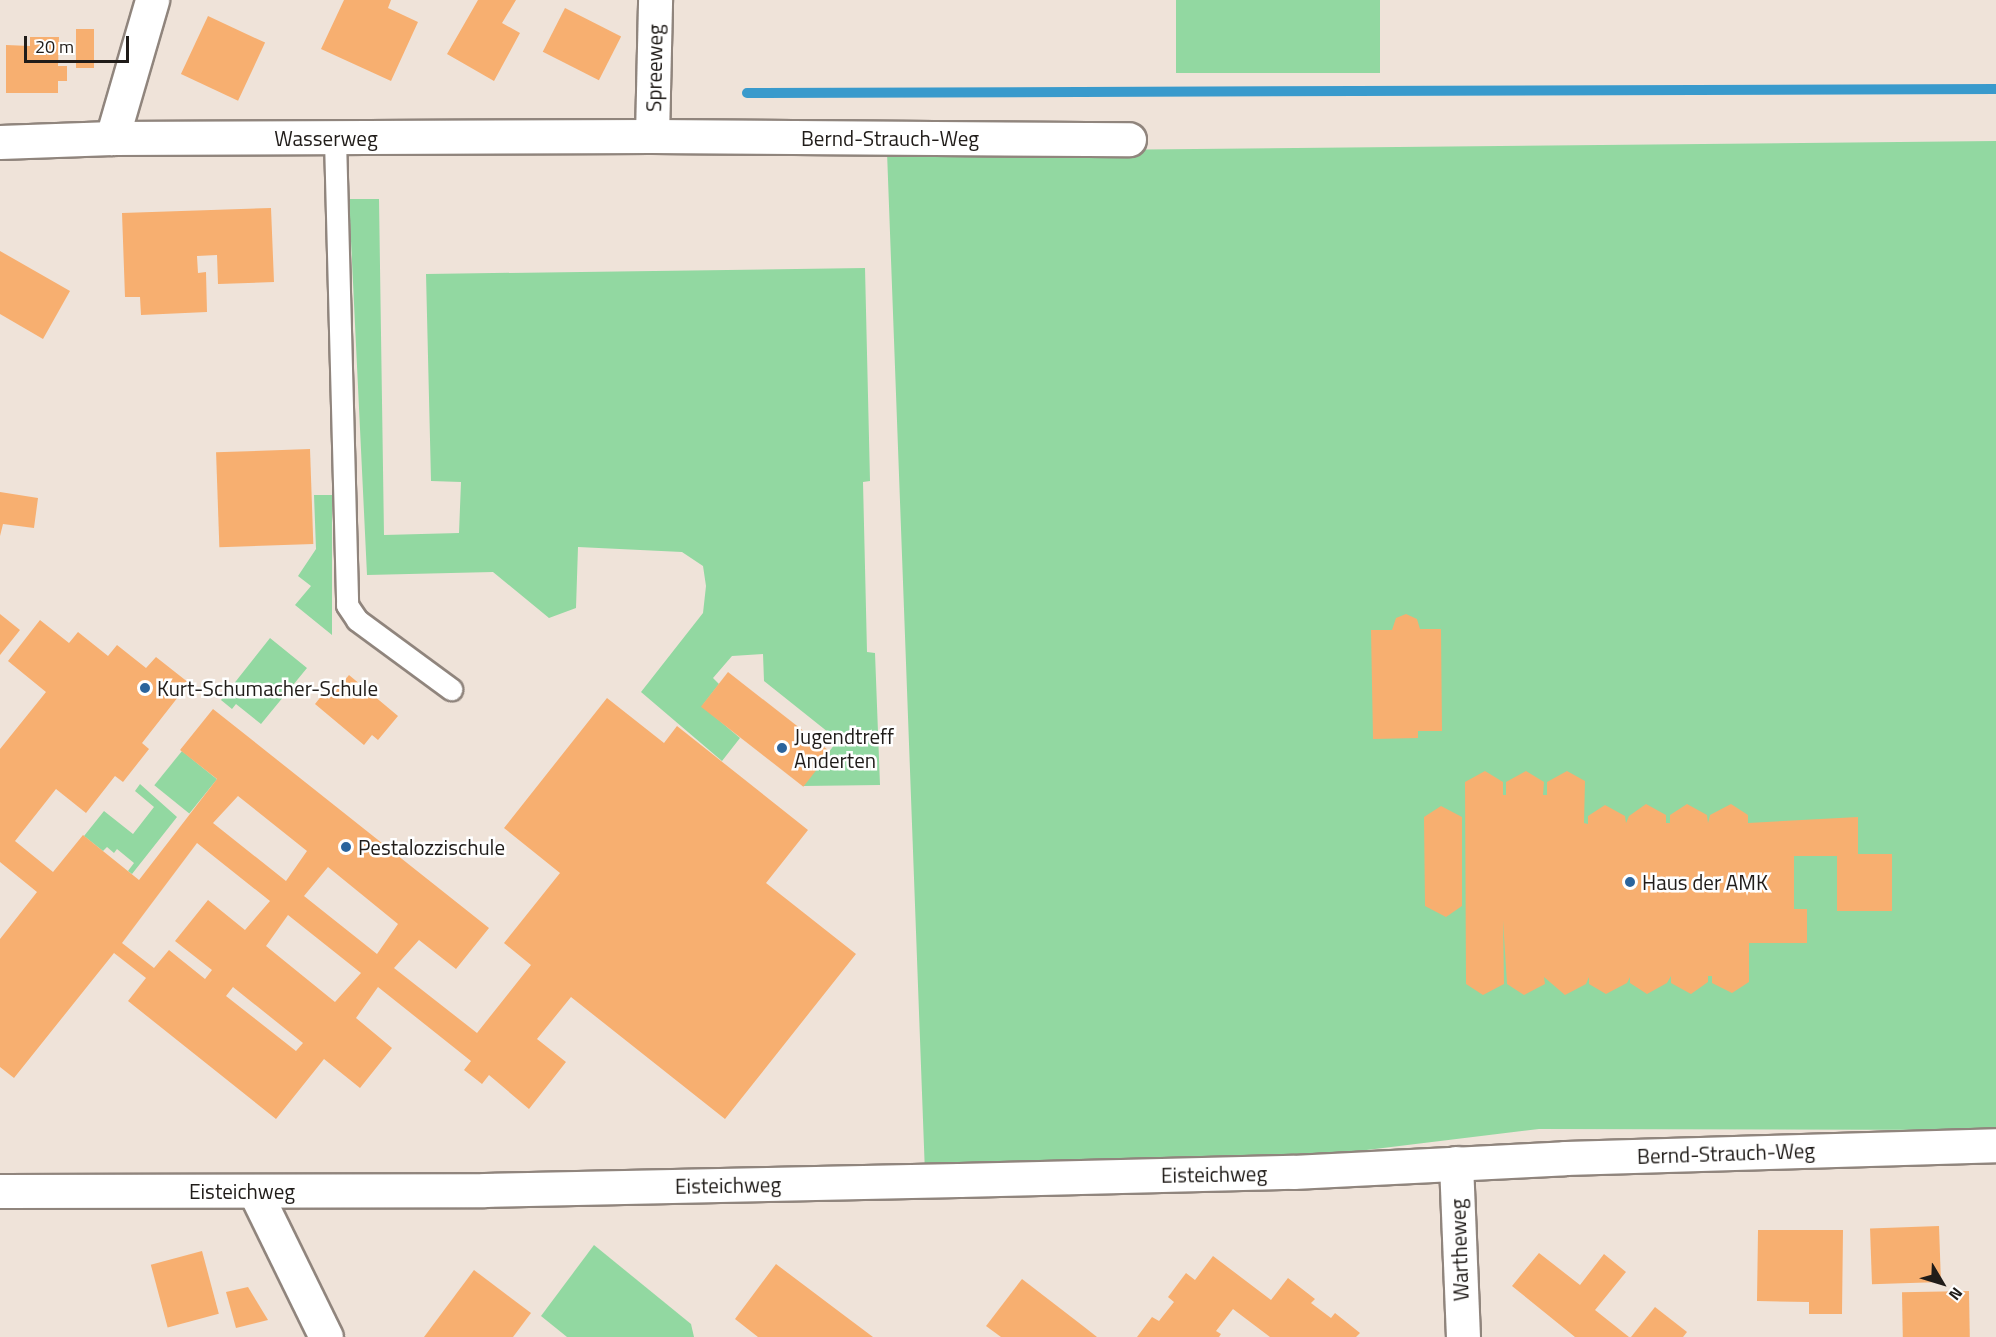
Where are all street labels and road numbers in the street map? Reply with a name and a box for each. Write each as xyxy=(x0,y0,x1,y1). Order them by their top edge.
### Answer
street label: Spreeweg xyxy=(641,24,667,112)
street label: Wasserweg xyxy=(274,125,378,151)
street label: Bernd-Strauch-Weg xyxy=(801,125,979,151)
street label: Bernd-Strauch-Weg xyxy=(1637,1137,1815,1169)
street label: Eisteichweg xyxy=(1161,1160,1267,1188)
street label: Eisteichweg xyxy=(675,1171,781,1199)
street label: Eisteichweg xyxy=(189,1178,295,1204)
street label: Wartheweg xyxy=(1445,1198,1473,1302)

